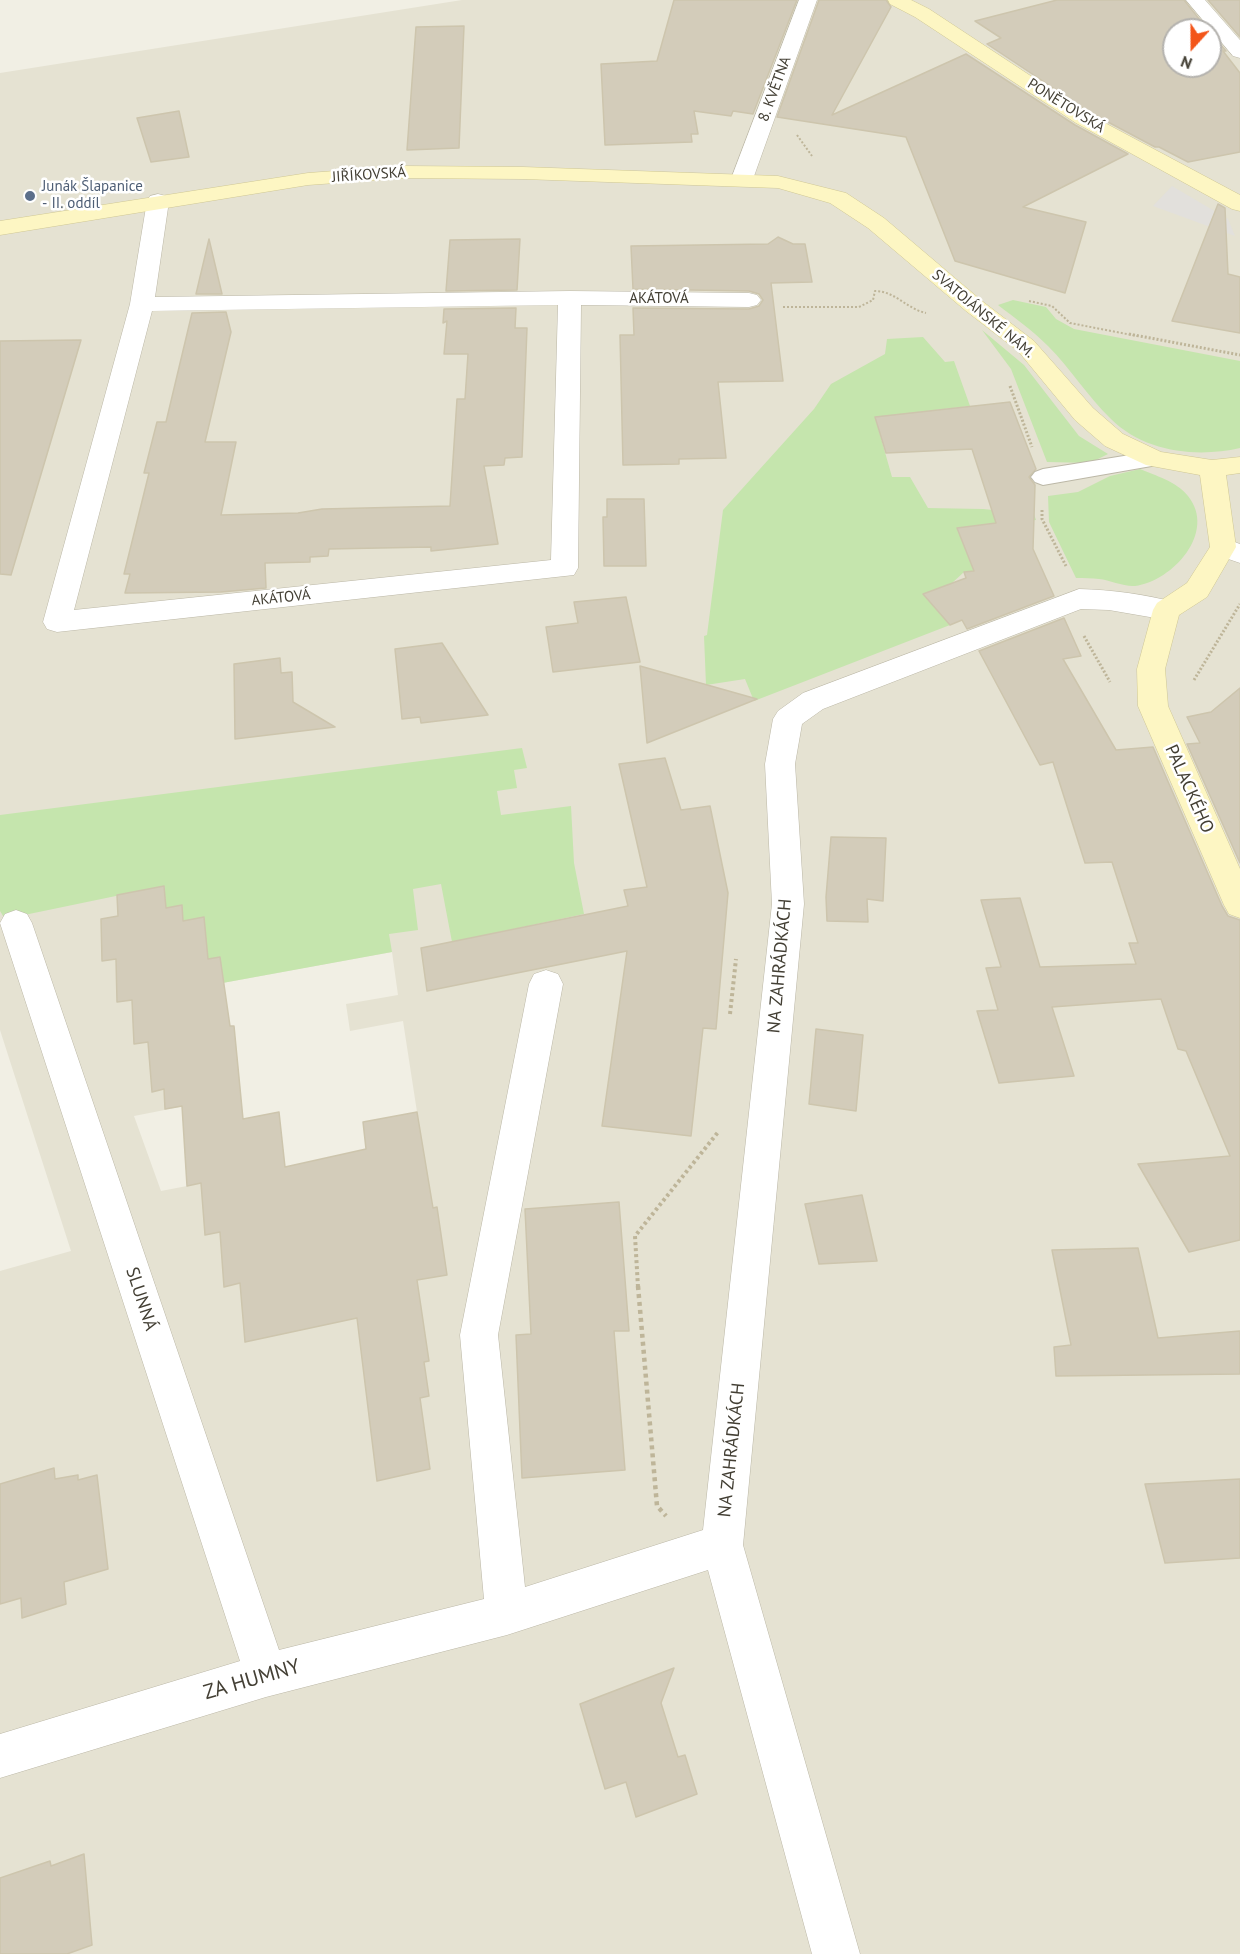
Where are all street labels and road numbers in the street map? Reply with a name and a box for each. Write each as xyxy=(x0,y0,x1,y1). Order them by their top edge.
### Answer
street label: 8. KVĚTNA xyxy=(755,54,795,124)
street label: PONĚTOVSKÁ xyxy=(1024,75,1108,137)
street label: JIŘÍKOVSKÁ xyxy=(331,163,407,187)
street label: SVATOJÁNSKÉ NÁM. xyxy=(928,266,1038,362)
street label: AKÁTOVÁ xyxy=(629,290,689,308)
street label: AKÁTOVÁ xyxy=(251,586,311,610)
street label: PALACKÉHO xyxy=(1160,742,1218,836)
street label: NA ZAHRÁDKÁCH xyxy=(763,898,797,1034)
street label: SLUNNÁ xyxy=(121,1265,161,1333)
street label: NA ZAHRÁDKÁCH xyxy=(714,1382,750,1518)
street label: ZA HUMNY xyxy=(201,1654,303,1706)

